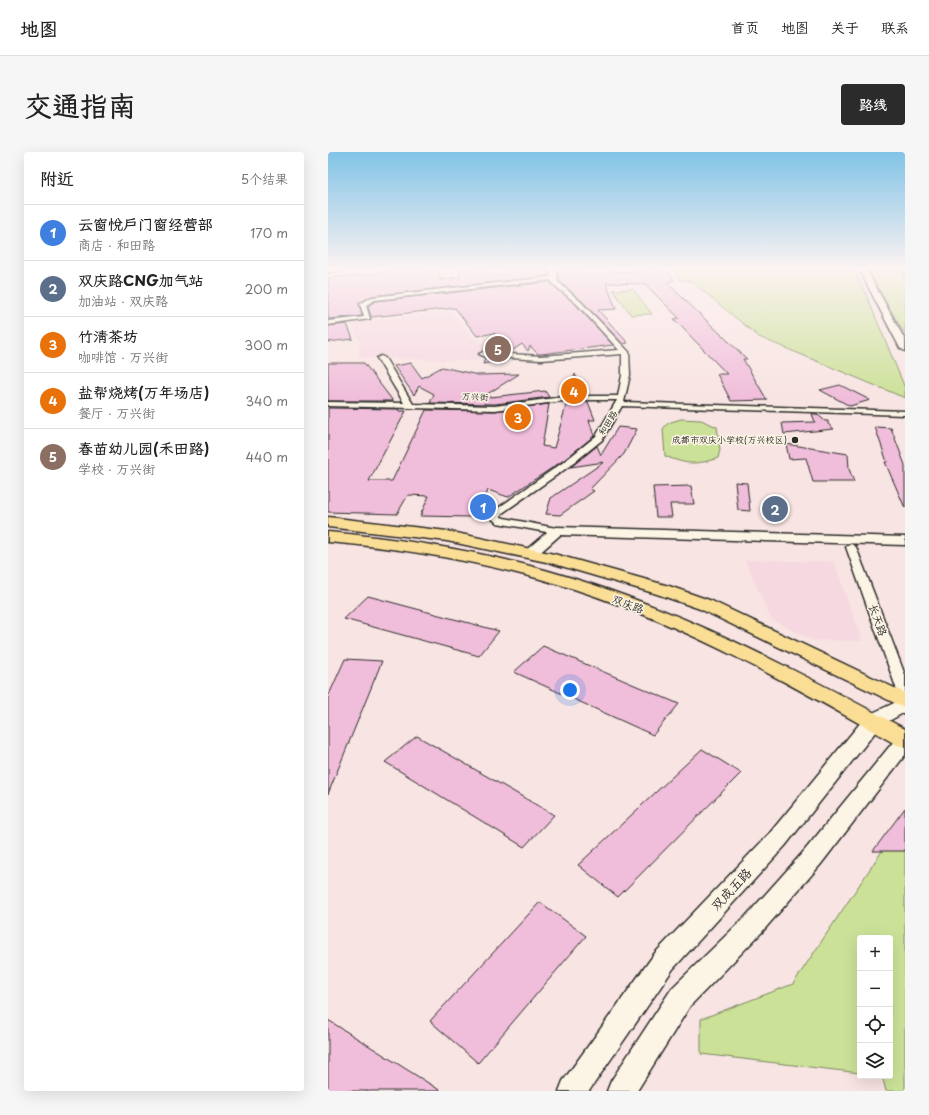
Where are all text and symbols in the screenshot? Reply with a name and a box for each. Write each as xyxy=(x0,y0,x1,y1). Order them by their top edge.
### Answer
text: 地图 xyxy=(20,14,58,42)
text: 首页 xyxy=(731,17,759,38)
text: 地图 xyxy=(781,17,809,38)
text: 关于 xyxy=(831,17,859,38)
text: 联系 xyxy=(881,17,909,38)
text: 交通指南 xyxy=(24,83,136,126)
button: 路线 xyxy=(841,84,905,125)
text: 附近 xyxy=(40,165,74,191)
text: 5个结果 xyxy=(241,169,288,188)
text: 云窗悦户门窗经营部 xyxy=(78,212,213,235)
text: 1 xyxy=(50,223,56,242)
text: 170 m xyxy=(250,223,288,242)
text: 商店 · 和田路 xyxy=(78,235,155,254)
text: 双庆路CNG加气站 xyxy=(78,268,204,291)
text: 2 xyxy=(48,279,58,298)
text: 200 m xyxy=(245,279,288,298)
text: 加油站 · 双庆路 xyxy=(78,291,168,310)
text: 竹清茶坊 xyxy=(78,324,138,347)
pin: 5 xyxy=(485,334,511,364)
text: 3 xyxy=(49,335,57,354)
text: 300 m xyxy=(244,335,288,354)
text: 咖啡馆 · 万兴街 xyxy=(78,347,168,366)
pin: 4 xyxy=(561,376,587,406)
text: 盐帮烧烤(万年场店) xyxy=(78,380,209,403)
street label: 万兴街 xyxy=(461,389,489,403)
text: 4 xyxy=(49,391,57,410)
text: 340 m xyxy=(245,391,288,410)
pin: 3 xyxy=(505,402,531,432)
text: 餐厅 · 万兴街 xyxy=(78,403,155,422)
street label: 和田路 xyxy=(594,407,620,438)
place label: 成都市双庆小学校(万兴校区) xyxy=(672,432,787,446)
marker: 成都市双庆小学校(万兴校区) xyxy=(790,435,800,445)
text: 春苗幼儿园(禾田路) xyxy=(78,436,209,459)
text: 5 xyxy=(49,447,57,466)
text: 440 m xyxy=(245,447,288,466)
text: 学校 · 万兴街 xyxy=(78,459,155,478)
pin: 1 xyxy=(470,492,496,522)
pin: 2 xyxy=(762,494,788,524)
street label: 双庆路 xyxy=(610,590,647,617)
street label: 长天路 xyxy=(865,601,892,638)
your location xyxy=(560,680,580,700)
street label: 双成五路 xyxy=(706,863,755,914)
map controls xyxy=(857,935,893,1079)
button: + xyxy=(857,935,893,971)
button: − xyxy=(857,971,893,1007)
button: locate xyxy=(857,1007,893,1043)
button: layers xyxy=(857,1043,893,1079)

